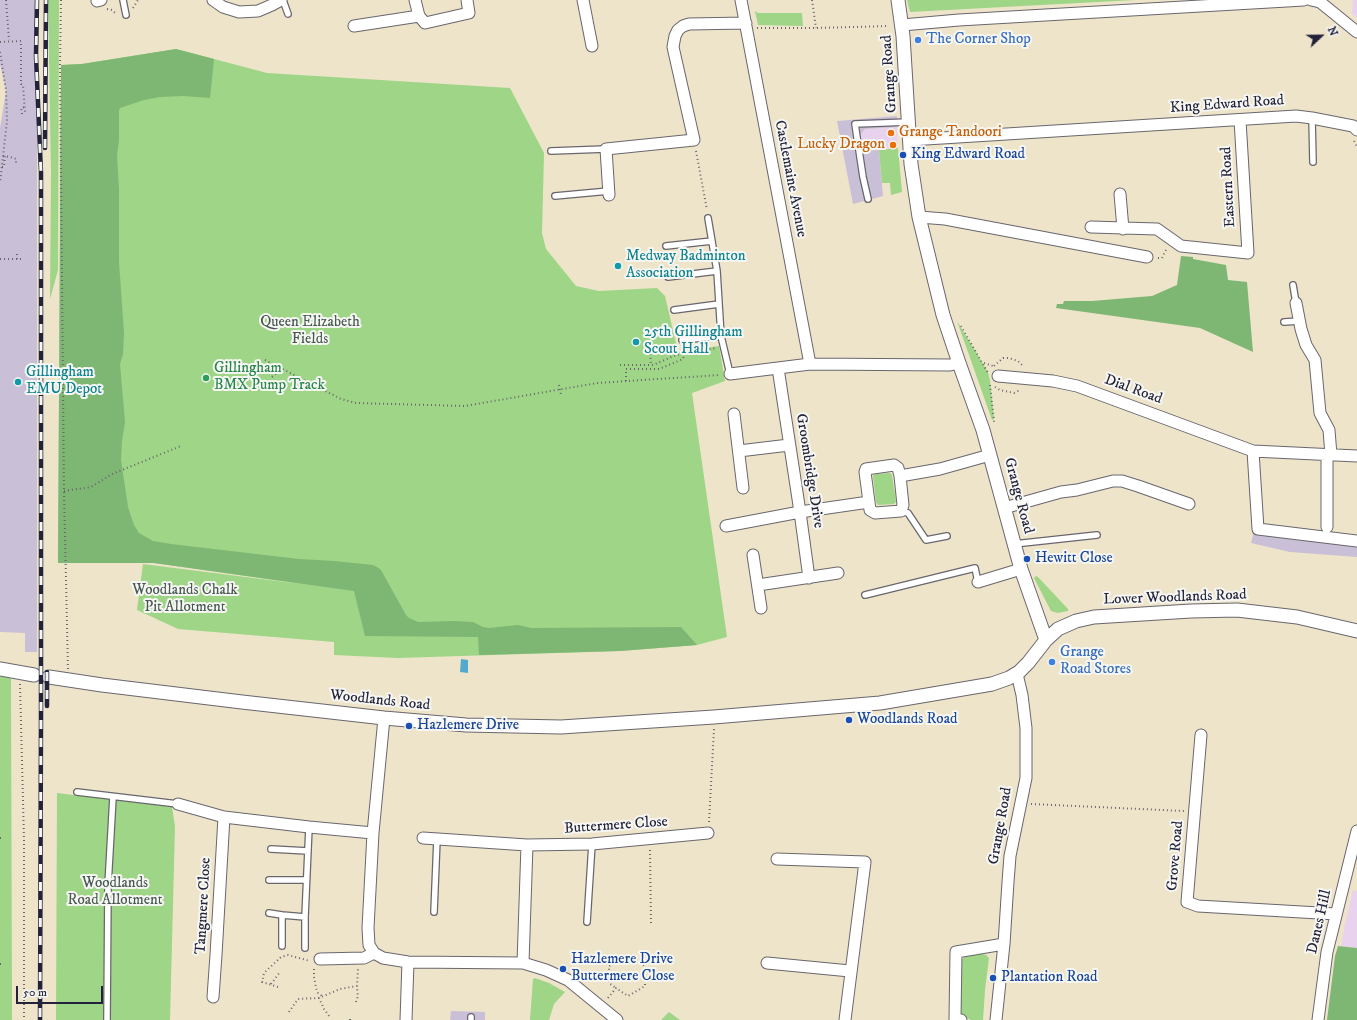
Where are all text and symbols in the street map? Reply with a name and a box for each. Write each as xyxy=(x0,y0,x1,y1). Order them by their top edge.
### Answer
north arrow xyxy=(1301,16,1341,56)
text: N xyxy=(1324,25,1340,38)
place label: The Corner Shop xyxy=(926,31,1031,49)
street label: Grange Road xyxy=(878,34,902,114)
marker: The Corner Shop xyxy=(913,35,923,45)
street label: King Edward Road xyxy=(1169,92,1285,118)
street label: Castlemaine Avenue xyxy=(770,119,810,239)
place label: Grange Tandoori xyxy=(899,124,1002,142)
marker: Grange Tandoori xyxy=(886,128,896,138)
place label: Lucky Dragon xyxy=(797,136,885,154)
marker: Lucky Dragon xyxy=(888,140,898,150)
place label: King Edward Road xyxy=(911,146,1025,164)
street label: Eastern Road xyxy=(1218,146,1240,228)
marker: King Edward Road xyxy=(898,150,908,160)
place label: Medway Badminton Association xyxy=(626,248,746,283)
marker: Medway Badminton Association xyxy=(613,261,623,271)
park label: Queen Elizabeth Fields xyxy=(260,314,360,349)
place label: 25th Gillingham Scout Hall xyxy=(644,324,743,359)
marker: 25th Gillingham Scout Hall xyxy=(631,337,641,347)
place label: Gillingham BMX Pump Track xyxy=(214,360,325,395)
place label: Gillingham EMU Depot xyxy=(26,364,102,399)
street label: Dial Road xyxy=(1102,371,1164,409)
marker: Gillingham BMX Pump Track xyxy=(201,373,211,383)
marker: Gillingham EMU Depot xyxy=(13,377,23,387)
street label: Groombridge Drive xyxy=(791,412,827,530)
street label: Grange Road xyxy=(999,456,1037,536)
place label: Hewitt Close xyxy=(1035,550,1113,568)
marker: Hewitt Close xyxy=(1022,554,1032,564)
park label: Woodlands Chalk Pit Allotment xyxy=(132,582,238,617)
street label: Lower Woodlands Road xyxy=(1103,587,1247,609)
place label: Grange Road Stores xyxy=(1060,644,1131,679)
marker: Grange Road Stores xyxy=(1047,657,1057,667)
street label: Woodlands Road xyxy=(329,687,431,715)
place label: Woodlands Road xyxy=(857,711,958,729)
marker: Woodlands Road xyxy=(844,715,854,725)
place label: Hazlemere Drive xyxy=(417,717,519,735)
marker: Hazlemere Drive xyxy=(404,721,414,731)
street label: Grange Road xyxy=(985,786,1017,866)
street label: Buttermere Close xyxy=(564,813,668,839)
street label: Grove Road xyxy=(1164,820,1188,892)
street label: Tangmere Close xyxy=(192,857,216,955)
park label: Woodlands Road Allotment xyxy=(68,875,162,910)
street label: Danes Hill xyxy=(1304,888,1336,956)
place label: Hazlemere Drive Buttermere Close xyxy=(571,951,675,986)
marker: Hazlemere Drive Buttermere Close xyxy=(558,964,568,974)
place label: Plantation Road xyxy=(1001,969,1098,987)
marker: Plantation Road xyxy=(988,973,998,983)
scale bar xyxy=(18,978,105,1004)
text: 50 m xyxy=(23,985,47,1000)

